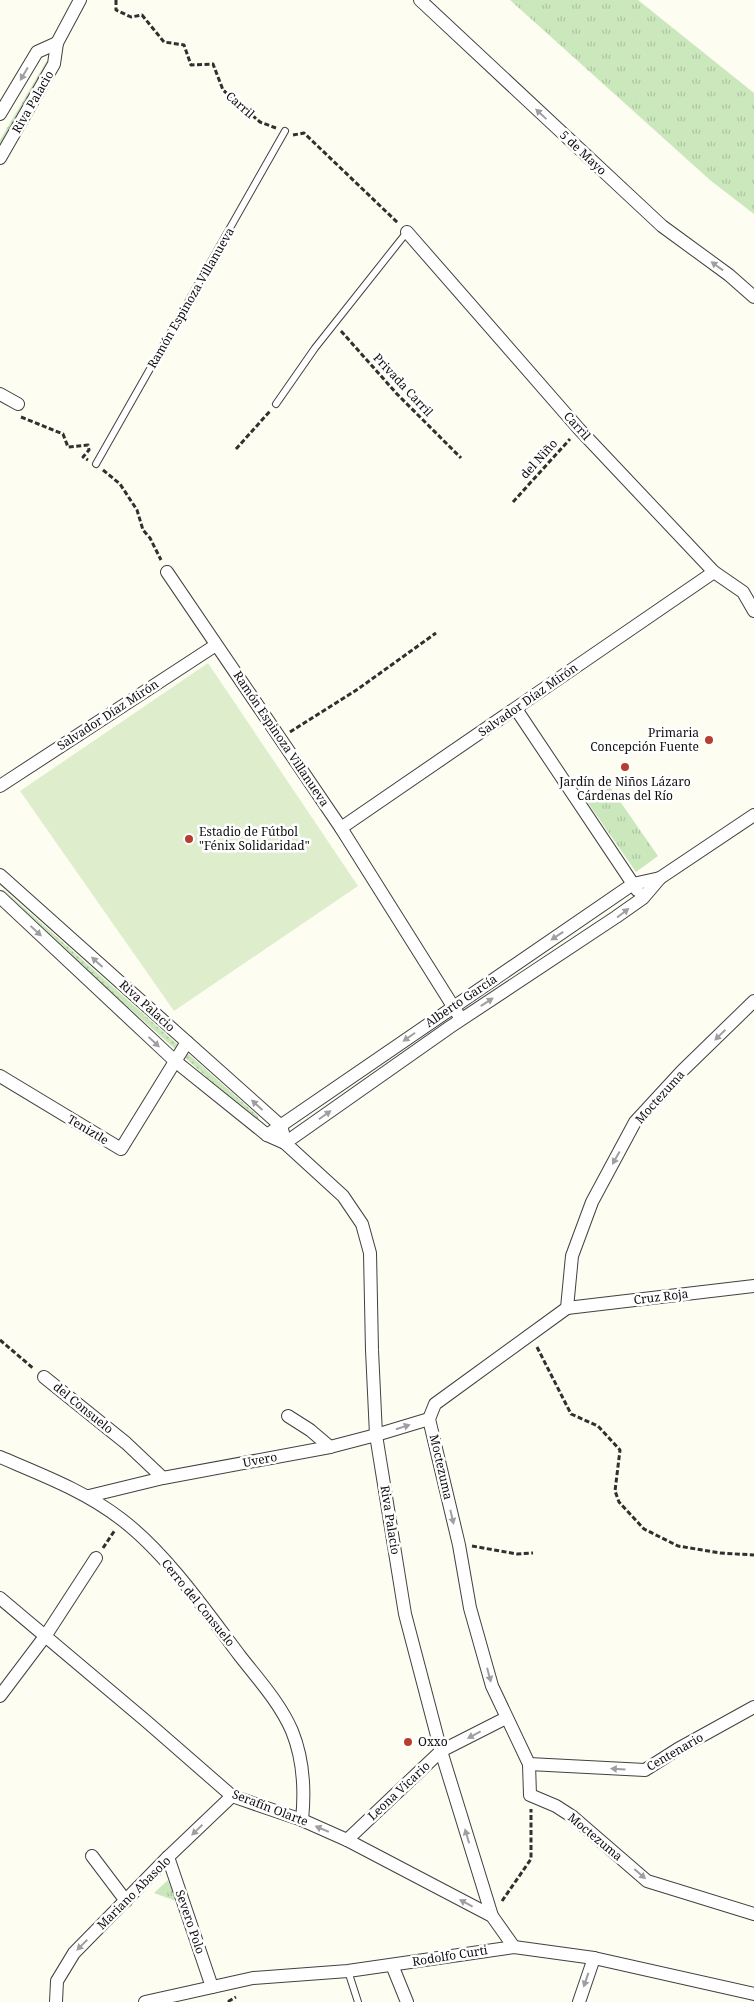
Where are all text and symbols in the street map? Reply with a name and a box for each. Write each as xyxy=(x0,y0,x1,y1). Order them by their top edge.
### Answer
street label: Riva Palacio xyxy=(8,67,57,136)
one-way arrow xyxy=(20,67,29,81)
street label: Carril xyxy=(222,87,259,122)
one-way arrow xyxy=(535,108,547,120)
street label: 5 de Mayo xyxy=(556,127,610,179)
street label: Ramón Espinoza Villanueva xyxy=(143,224,238,371)
one-way arrow xyxy=(710,261,724,271)
street label: Privada Carril xyxy=(370,349,437,420)
street label: Carril xyxy=(560,408,595,444)
street label: del Niño xyxy=(516,435,561,482)
street label: Salvador Díaz Mirón xyxy=(475,659,581,740)
street label: Ramón Espinoza Villanueva xyxy=(230,668,333,810)
street label: Salvador Díaz Mirón xyxy=(54,675,162,754)
place label: Primaria Concepción Fuente xyxy=(590,724,699,755)
marker: Primaria Concepción Fuente xyxy=(703,734,715,746)
marker: Jardín de Niños Lázaro Cárdenas del Río xyxy=(619,761,631,773)
place label: Jardín de Niños Lázaro Cárdenas del Río xyxy=(558,773,691,804)
place label: Estadio de Fútbol "Fénix Solidaridad" xyxy=(199,823,310,854)
marker: Estadio de Fútbol "Fénix Solidaridad" xyxy=(183,833,195,845)
one-way arrow xyxy=(616,907,629,918)
one-way arrow xyxy=(29,925,41,937)
one-way arrow xyxy=(551,931,564,940)
one-way arrow xyxy=(90,956,103,967)
street label: Alberto García xyxy=(421,970,500,1031)
street label: Riva Palacio xyxy=(116,976,179,1035)
one-way arrow xyxy=(481,997,494,1007)
one-way arrow xyxy=(714,1029,726,1041)
one-way arrow xyxy=(402,1032,416,1042)
one-way arrow xyxy=(148,1036,160,1048)
street label: Moctezuma xyxy=(631,1066,688,1127)
one-way arrow xyxy=(252,1099,264,1111)
one-way arrow xyxy=(318,1110,332,1120)
street label: Teniztle xyxy=(64,1111,112,1149)
one-way arrow xyxy=(611,1152,620,1165)
street label: Cruz Roja xyxy=(633,1285,690,1308)
street label: del Consuelo xyxy=(50,1378,117,1437)
one-way arrow xyxy=(395,1423,410,1430)
street label: Moctezuma xyxy=(426,1433,457,1501)
street label: Uvero xyxy=(241,1448,279,1471)
street label: Riva Palacio xyxy=(377,1484,404,1556)
one-way arrow xyxy=(448,1510,456,1525)
street label: Cerro del Consuelo xyxy=(158,1555,239,1650)
one-way arrow xyxy=(485,1668,493,1683)
street label: Centenario xyxy=(643,1728,706,1775)
one-way arrow xyxy=(466,1731,481,1739)
place label: Oxxo xyxy=(418,1733,448,1750)
marker: Oxxo xyxy=(402,1736,414,1748)
street label: Leona Vicario xyxy=(364,1757,434,1824)
one-way arrow xyxy=(609,1765,625,1773)
street label: Serafín Olarte xyxy=(230,1785,311,1830)
street label: Moctezuma xyxy=(564,1809,626,1865)
one-way arrow xyxy=(191,1824,203,1836)
one-way arrow xyxy=(314,1824,329,1832)
one-way arrow xyxy=(462,1829,470,1844)
street label: Mariano Abasolo xyxy=(93,1852,174,1933)
one-way arrow xyxy=(633,1869,646,1880)
street label: Severo Polo xyxy=(172,1887,209,1956)
one-way arrow xyxy=(459,1899,473,1907)
one-way arrow xyxy=(76,1939,88,1951)
street label: Rodolfo Curti xyxy=(411,1941,489,1970)
one-way arrow xyxy=(582,1973,590,1988)

